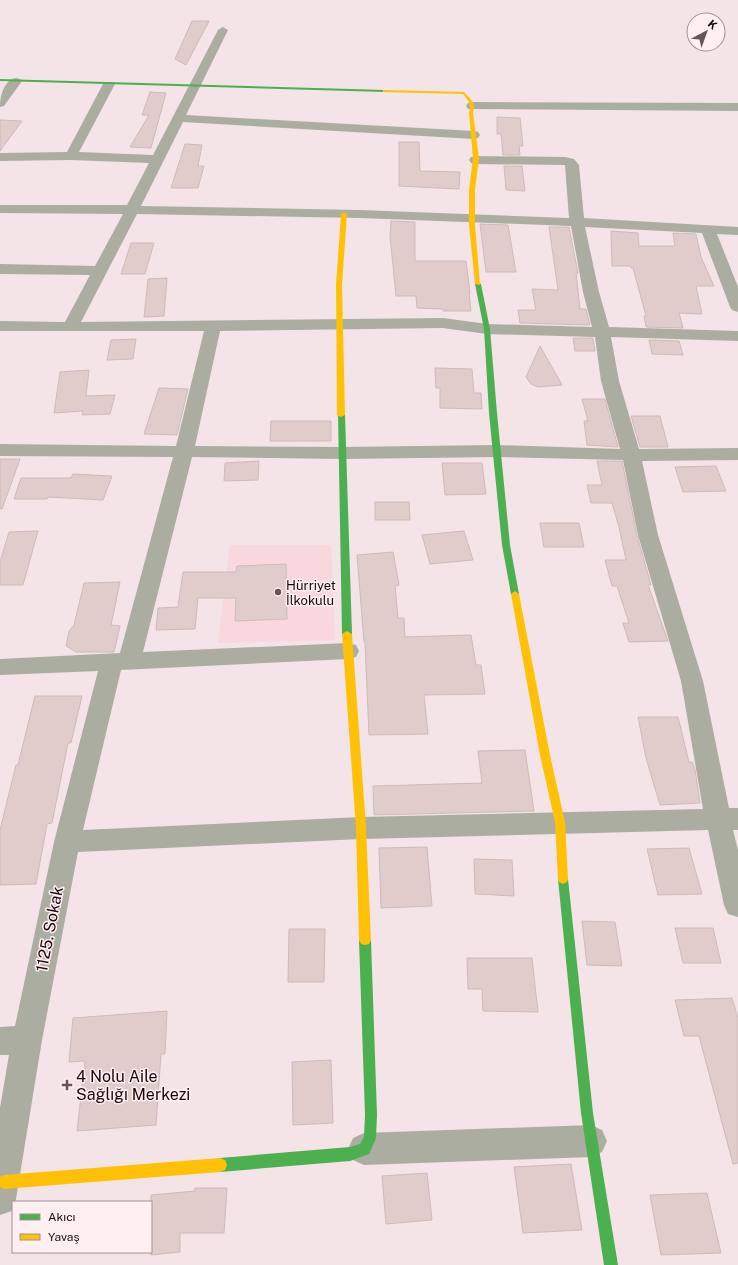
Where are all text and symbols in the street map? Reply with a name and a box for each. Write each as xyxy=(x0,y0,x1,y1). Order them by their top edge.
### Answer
north arrow xyxy=(686,12,726,52)
text: K xyxy=(706,17,720,32)
place label: Hürriyet İlkokulu xyxy=(286,578,336,608)
marker: Hürriyet İlkokulu xyxy=(273,587,283,597)
street label: 1125. Sokak xyxy=(32,885,67,973)
place label: 4 Nolu Aile Sağlığı Merkezi xyxy=(76,1067,190,1104)
marker: 4 Nolu Aile Sağlığı Merkezi xyxy=(61,1079,73,1091)
legend xyxy=(12,1201,152,1253)
text: Akıcı xyxy=(48,1210,76,1224)
text: Yavaş xyxy=(48,1230,80,1244)

